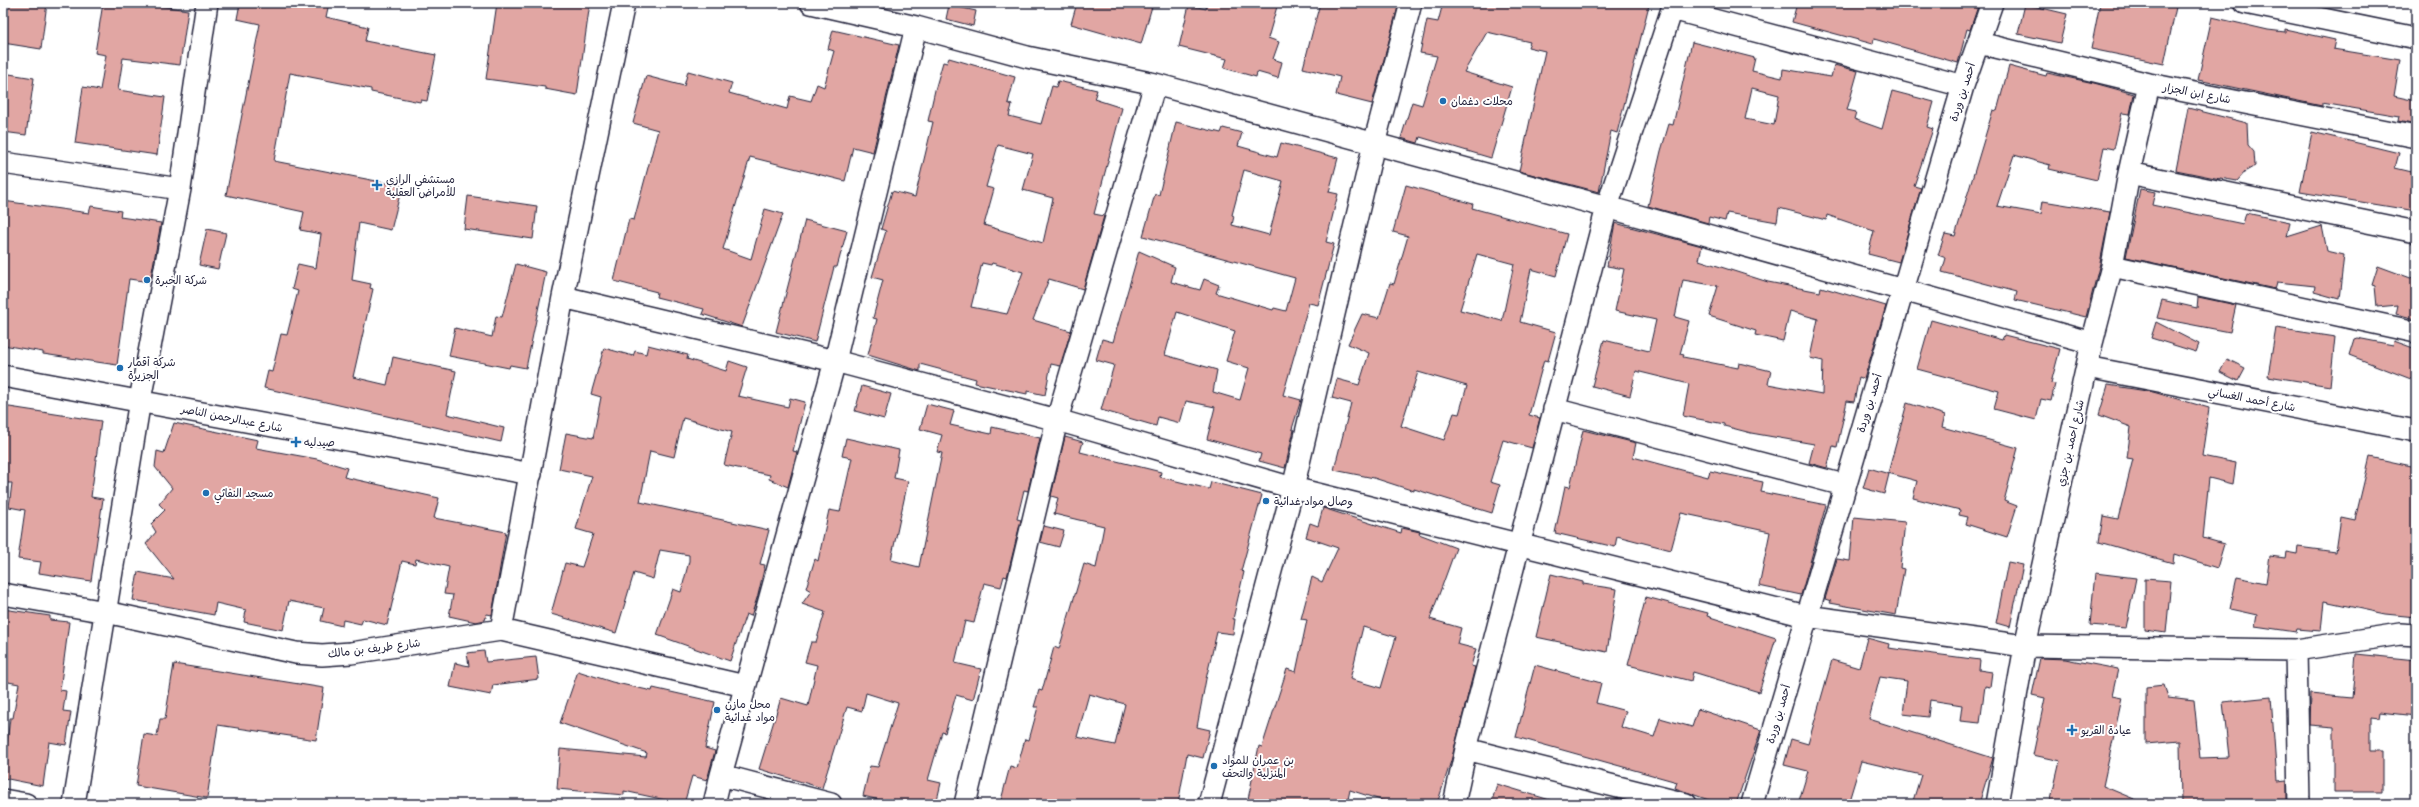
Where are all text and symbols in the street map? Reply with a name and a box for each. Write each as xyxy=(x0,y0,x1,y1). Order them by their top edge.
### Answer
street label: أحمد بن وردة xyxy=(1944,60,1979,123)
street label: شارع ابن الجزار xyxy=(2161,77,2232,108)
place label: محلات دغمان xyxy=(1451,92,1513,109)
marker: محلات دغمان xyxy=(1438,96,1448,106)
place label: مستشفي الرازي للأمراض العقلية xyxy=(386,170,456,200)
marker: مستشفي الرازي للأمراض العقلية xyxy=(371,179,383,191)
place label: شركة الخبرة xyxy=(155,271,207,288)
marker: شركة الخبرة xyxy=(142,275,152,285)
place label: شركة أقمار الجزيرة xyxy=(127,353,175,383)
marker: شركة أقمار الجزيرة xyxy=(115,363,125,373)
street label: أحمد بن وردة xyxy=(1851,371,1886,434)
street label: شارع أحمد الغساني xyxy=(2206,382,2297,418)
street label: شارع احمد بن جزي xyxy=(2051,398,2089,488)
street label: شارع عبدالرحمن الناصر xyxy=(179,399,284,437)
place label: صيدليه xyxy=(304,433,335,450)
marker: صيدليه xyxy=(291,437,301,447)
place label: مسجد النفاثي xyxy=(214,484,274,504)
marker: مسجد النفاثي xyxy=(201,488,211,498)
place label: وصال مواد غدائية xyxy=(1274,492,1353,509)
marker: وصال مواد غدائية xyxy=(1261,496,1271,506)
street label: شارع طريف بن مالك xyxy=(327,633,421,663)
street label: أحمد بن وردة xyxy=(1761,682,1794,745)
place label: محل مازن مواد غدائية xyxy=(725,695,775,725)
marker: محل مازن مواد غدائية xyxy=(712,705,722,715)
place label: عيادة القريو xyxy=(2080,721,2131,738)
marker: عيادة القريو xyxy=(2066,724,2078,736)
place label: بن عمران للمواد المنزلية والتحف xyxy=(1222,751,1294,781)
marker: بن عمران للمواد المنزلية والتحف xyxy=(1209,761,1219,771)

